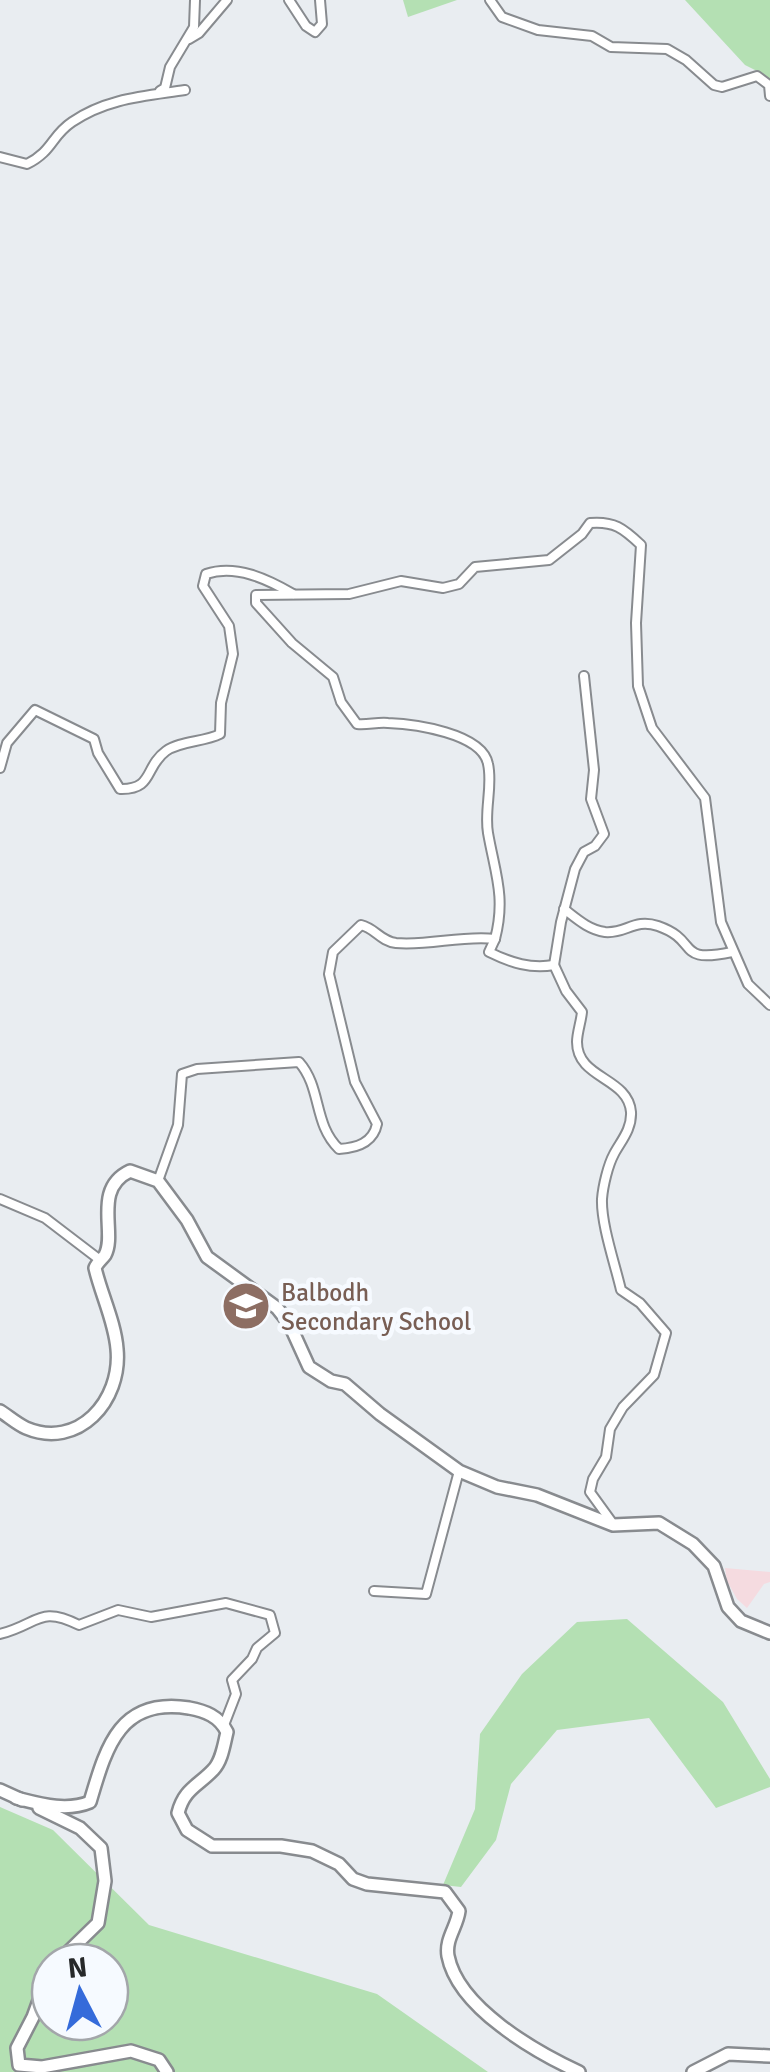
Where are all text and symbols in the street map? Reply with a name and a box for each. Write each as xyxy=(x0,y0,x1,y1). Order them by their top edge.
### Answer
place label: Balbodh Secondary School xyxy=(281,1277,471,1337)
school or university icon: Balbodh Secondary School xyxy=(220,1280,272,1332)
north arrow xyxy=(30,1942,130,2042)
text: N xyxy=(66,1950,89,1986)

